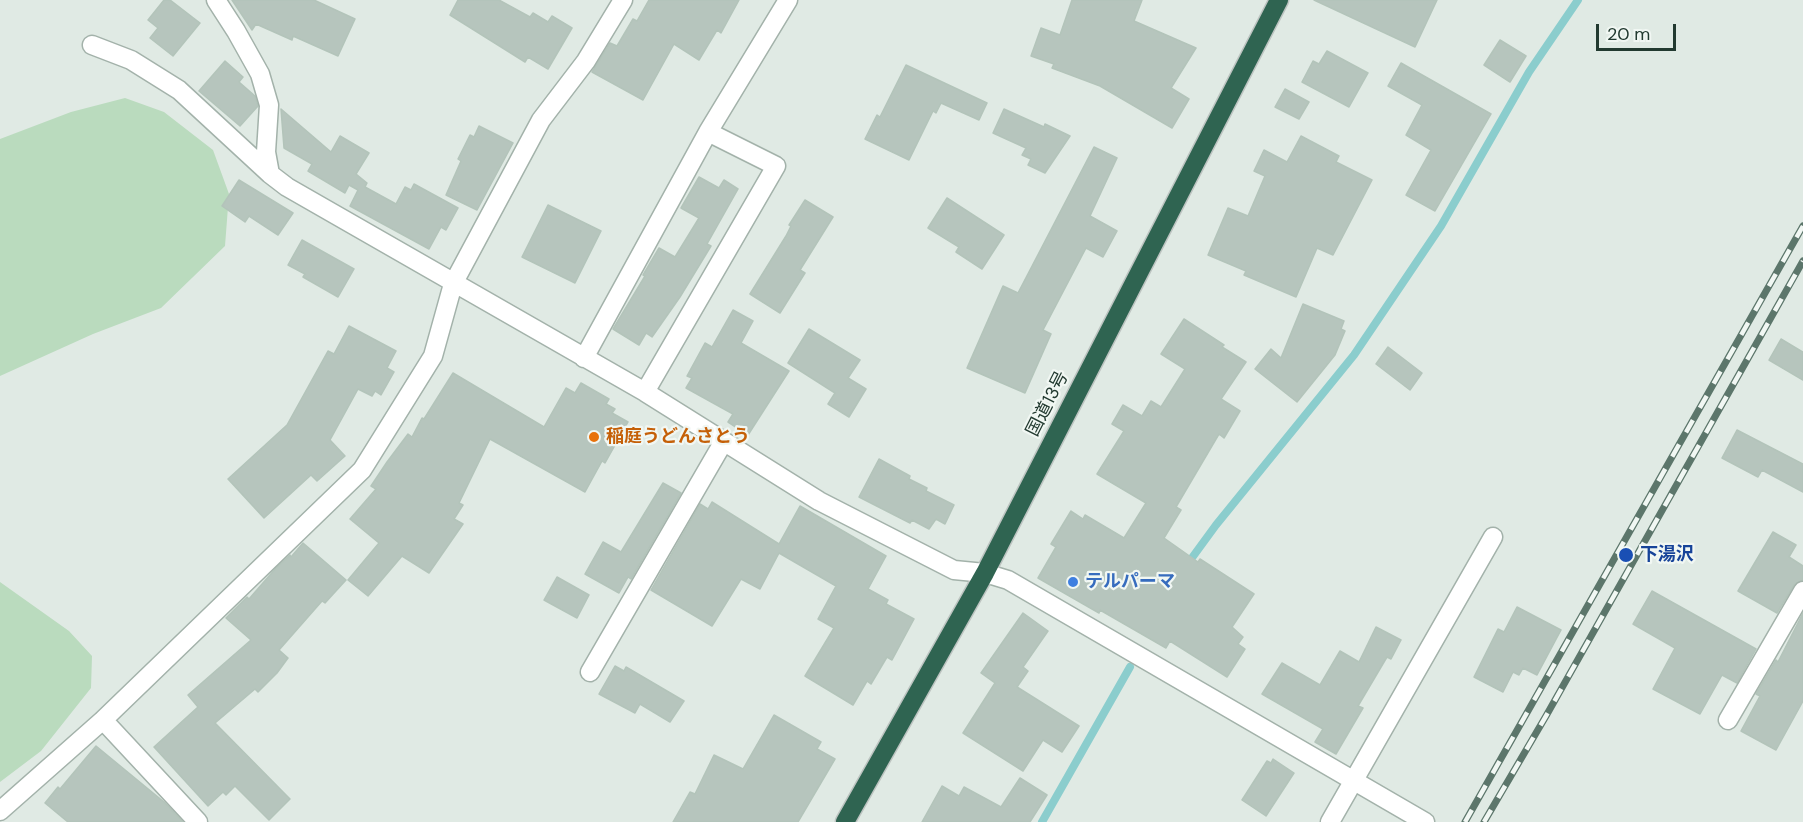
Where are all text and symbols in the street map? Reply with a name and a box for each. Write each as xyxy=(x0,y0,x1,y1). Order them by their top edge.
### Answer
scale bar xyxy=(1599,12,1678,50)
text: 20 m xyxy=(1607,22,1650,46)
street label: 国道13号 xyxy=(1022,368,1074,440)
place label: 稲庭うどんさとう xyxy=(606,426,750,448)
marker: 稲庭うどんさとう xyxy=(587,430,601,444)
place label: 下湯沢 xyxy=(1640,544,1694,566)
marker: 下湯沢 xyxy=(1617,546,1635,564)
place label: テルパーマ xyxy=(1085,571,1175,593)
marker: テルパーマ xyxy=(1066,575,1080,589)

